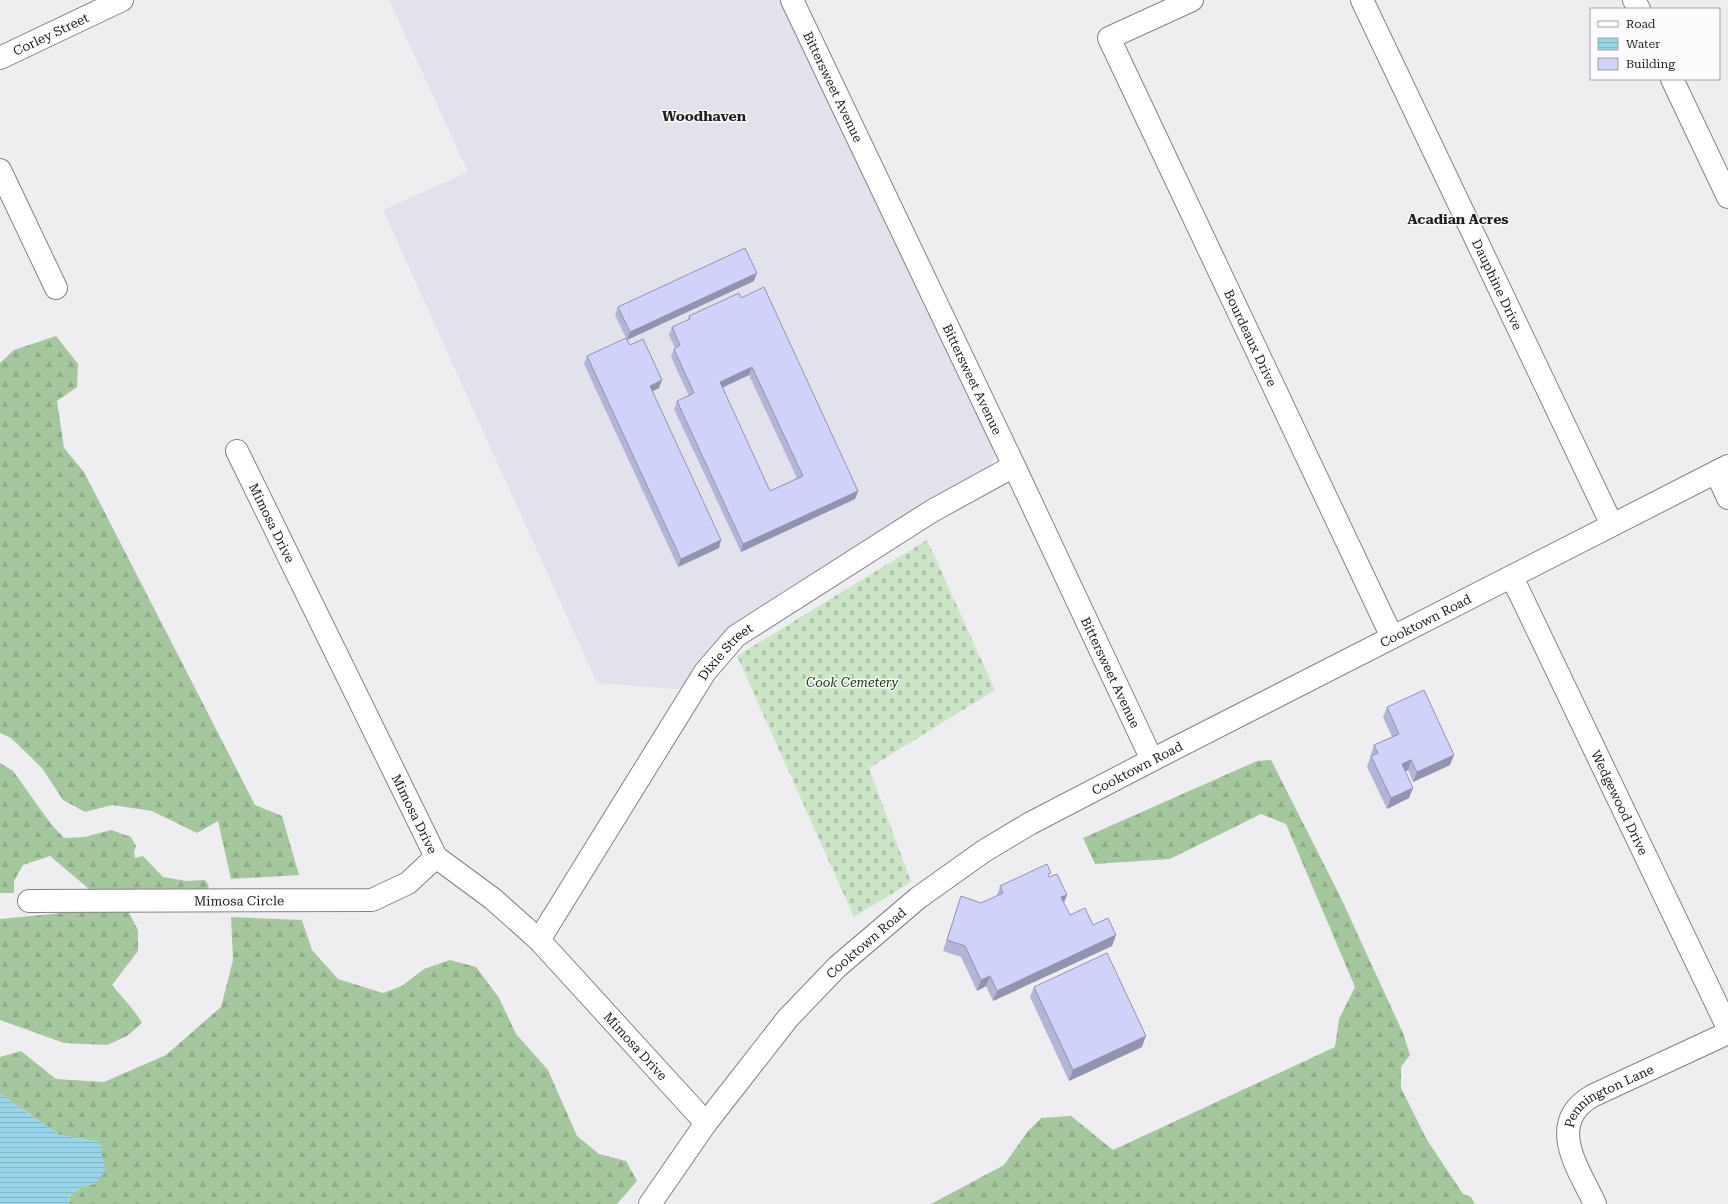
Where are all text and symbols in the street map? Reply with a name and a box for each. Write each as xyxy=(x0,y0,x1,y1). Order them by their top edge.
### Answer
legend xyxy=(1590,8,1720,80)
street label: Corley Street xyxy=(10,10,91,58)
text: Road xyxy=(1626,17,1656,31)
street label: Bittersweet Avenue xyxy=(801,29,866,144)
text: Water xyxy=(1626,37,1660,51)
text: Building xyxy=(1626,57,1675,71)
district label: Woodhaven xyxy=(662,108,747,124)
district label: Acadian Acres xyxy=(1407,211,1509,227)
street label: Dauphine Drive xyxy=(1469,236,1525,332)
street label: Bourdeaux Drive xyxy=(1221,287,1280,389)
street label: Bittersweet Avenue xyxy=(940,321,1005,437)
street label: Mimosa Drive xyxy=(246,481,298,565)
street label: Cooktown Road xyxy=(1377,591,1474,650)
street label: Bittersweet Avenue xyxy=(1078,614,1143,730)
street label: Dixie Street xyxy=(694,620,755,683)
park label: Cook Cemetery xyxy=(806,675,898,690)
street label: Cooktown Road xyxy=(1089,738,1186,798)
street label: Wedgewood Drive xyxy=(1589,748,1651,857)
street label: Mimosa Drive xyxy=(389,771,441,856)
street label: Mimosa Circle xyxy=(194,893,284,908)
street label: Cooktown Road xyxy=(823,904,909,981)
street label: Mimosa Drive xyxy=(601,1009,670,1083)
street label: Pennington Lane xyxy=(1561,1061,1656,1129)

